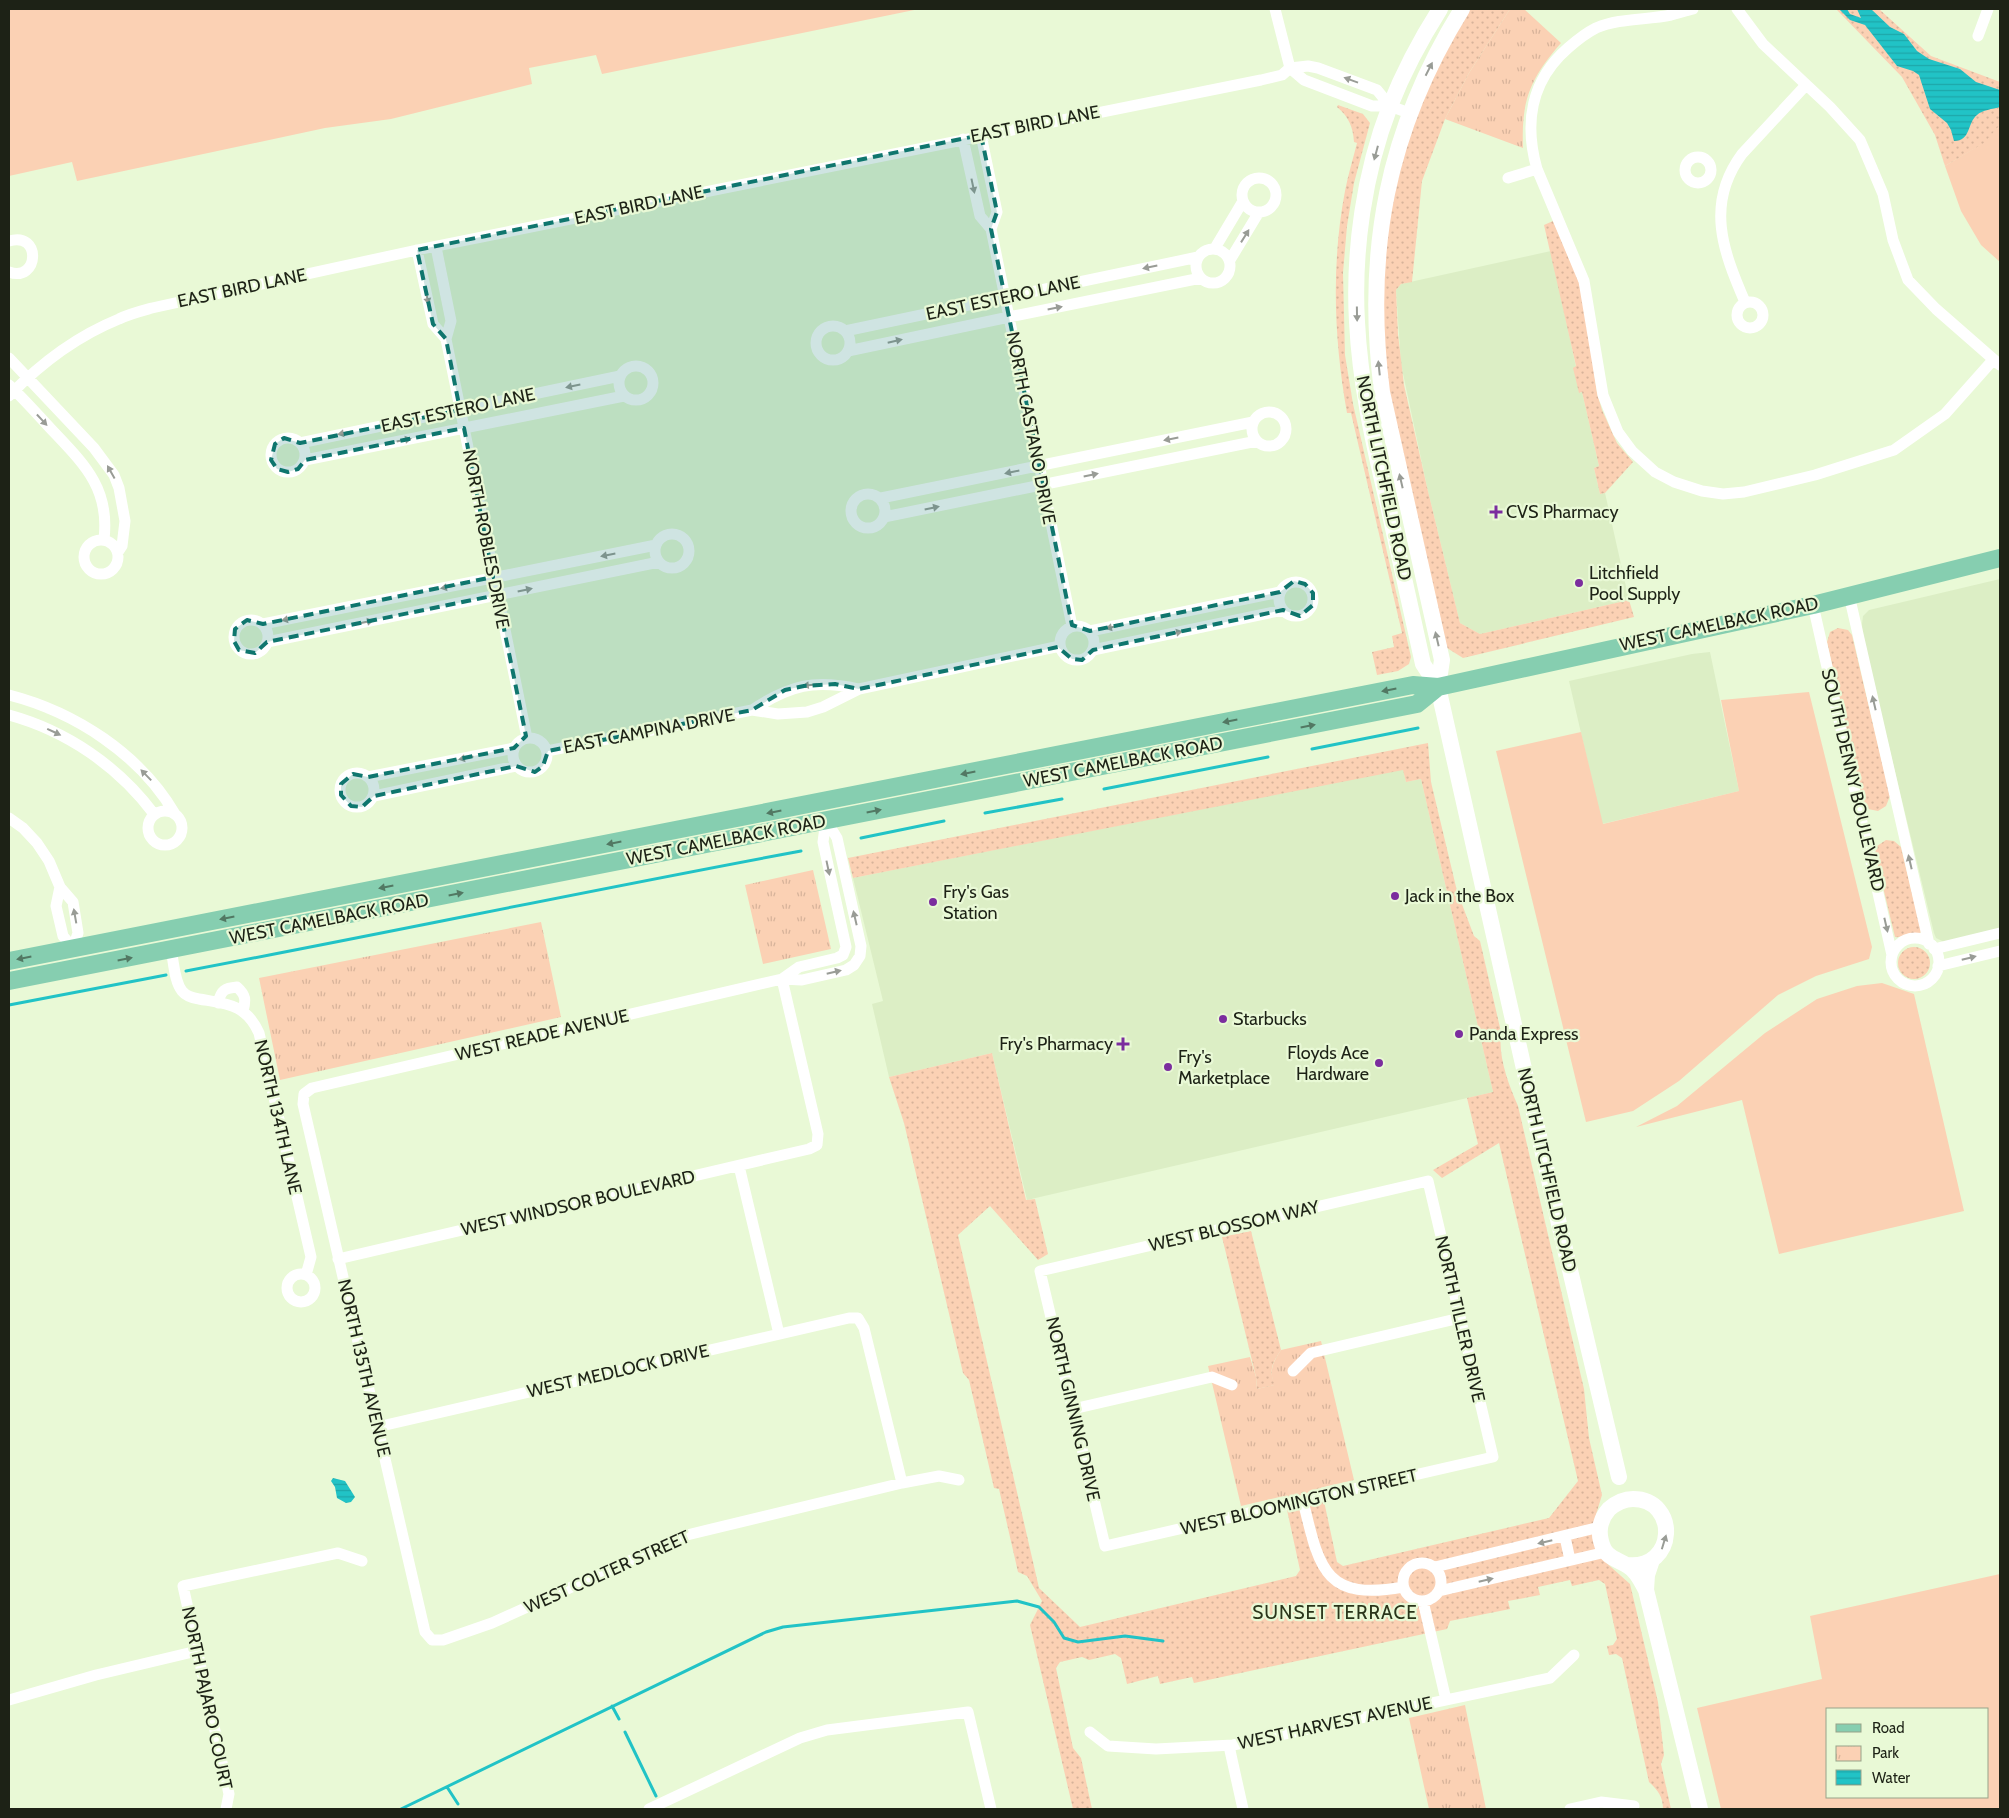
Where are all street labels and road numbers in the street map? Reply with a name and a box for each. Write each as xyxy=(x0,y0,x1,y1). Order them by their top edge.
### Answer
street label: EAST BIRD LANE xyxy=(968,101,1102,147)
street label: EAST BIRD LANE xyxy=(572,181,706,229)
street label: EAST BIRD LANE xyxy=(175,264,309,312)
street label: EAST ESTERO LANE xyxy=(924,271,1082,325)
street label: NORTH CASTANO DRIVE xyxy=(1002,330,1060,526)
street label: NORTH LITCHFIELD ROAD xyxy=(1352,374,1416,582)
street label: EAST ESTERO LANE xyxy=(379,383,537,437)
street label: NORTH ROBLES DRIVE xyxy=(458,448,514,630)
street label: WEST CAMELBACK ROAD xyxy=(1618,592,1820,656)
street label: SOUTH DENNY BOULEVARD xyxy=(1817,666,1889,894)
street label: EAST CAMPINA DRIVE xyxy=(561,704,737,758)
street label: WEST CAMELBACK ROAD xyxy=(1022,732,1224,792)
street label: WEST CAMELBACK ROAD xyxy=(625,810,827,870)
street label: WEST CAMELBACK ROAD xyxy=(228,889,430,949)
street label: WEST READE AVENUE xyxy=(453,1004,631,1066)
street label: NORTH 134TH LANE xyxy=(249,1037,307,1197)
street label: NORTH LITCHFIELD ROAD xyxy=(1513,1066,1581,1274)
street label: WEST WINDSOR BOULEVARD xyxy=(459,1165,697,1241)
street label: WEST BLOSSOM WAY xyxy=(1147,1195,1322,1256)
street label: NORTH TILLER DRIVE xyxy=(1430,1234,1490,1404)
street label: NORTH 135TH AVENUE xyxy=(333,1277,395,1459)
street label: NORTH GINNING DRIVE xyxy=(1041,1315,1105,1503)
street label: WEST MEDLOCK DRIVE xyxy=(525,1339,711,1403)
street label: WEST BLOOMINGTON STREET xyxy=(1179,1464,1420,1540)
street label: WEST COLTER STREET xyxy=(521,1525,693,1618)
street label: NORTH PAJARO COURT xyxy=(177,1604,237,1792)
street label: WEST HARVEST AVENUE xyxy=(1236,1692,1434,1754)

